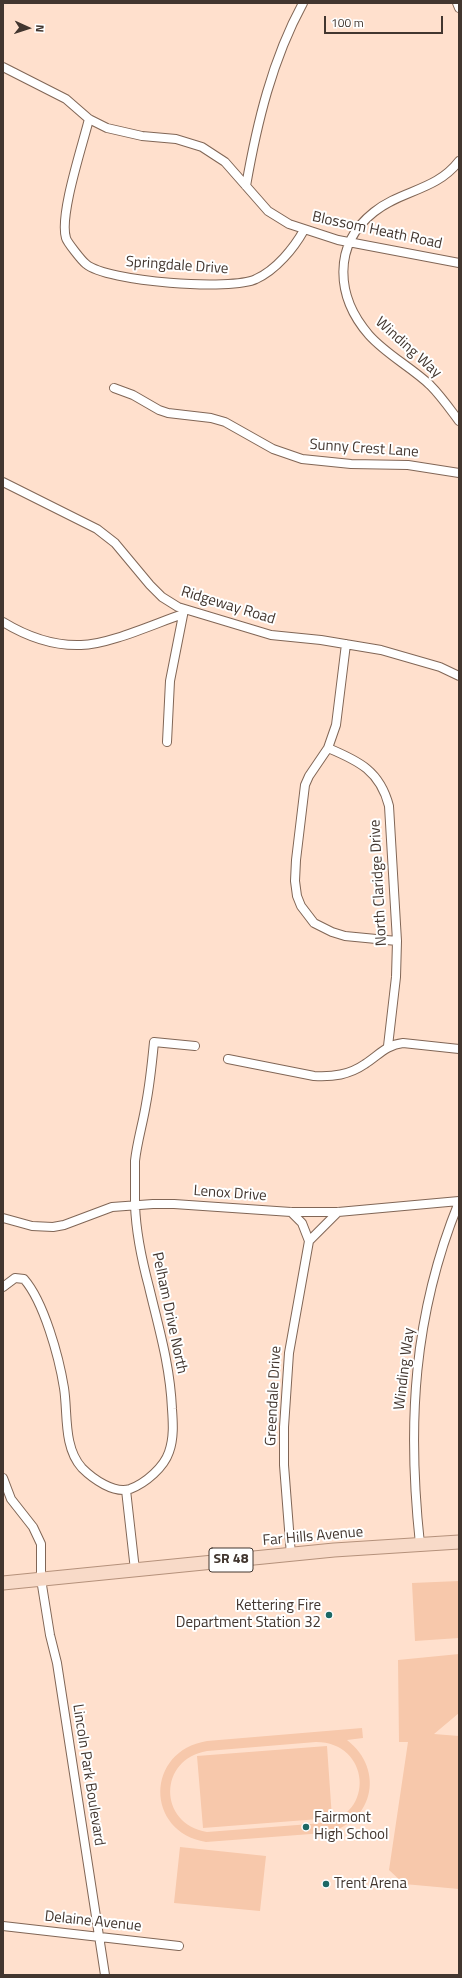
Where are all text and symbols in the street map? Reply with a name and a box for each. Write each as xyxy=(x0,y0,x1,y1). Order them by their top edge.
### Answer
north arrow xyxy=(8,8,48,48)
scale bar xyxy=(326,8,445,34)
text: 100 m xyxy=(331,13,364,32)
text: N xyxy=(32,24,48,33)
street label: Blossom Heath Road xyxy=(310,208,444,254)
street label: Springdale Drive xyxy=(125,253,229,279)
street label: Winding Way xyxy=(371,314,445,382)
street label: Sunny Crest Lane xyxy=(309,436,419,462)
street label: Ridgeway Road xyxy=(179,583,277,629)
street label: North Claridge Drive xyxy=(367,819,391,947)
street label: Lenox Drive xyxy=(193,1182,267,1206)
street label: Pelham Drive North xyxy=(147,1251,191,1375)
street label: Winding Way xyxy=(391,1327,419,1411)
street label: Greendale Drive xyxy=(262,1346,286,1446)
street label: Far Hills Avenue xyxy=(262,1524,364,1550)
road number: SR 48 xyxy=(209,1548,253,1572)
place label: Kettering Fire Department Station 32 xyxy=(176,1597,321,1632)
marker: Kettering Fire Department Station 32 xyxy=(324,1610,334,1620)
street label: Lincoln Park Boulevard xyxy=(68,1703,108,1847)
place label: Fairmont High School xyxy=(314,1809,389,1844)
marker: Fairmont High School xyxy=(301,1822,311,1832)
place label: Trent Arena xyxy=(334,1875,407,1893)
marker: Trent Arena xyxy=(321,1879,331,1889)
street label: Delaine Avenue xyxy=(44,1908,142,1936)

